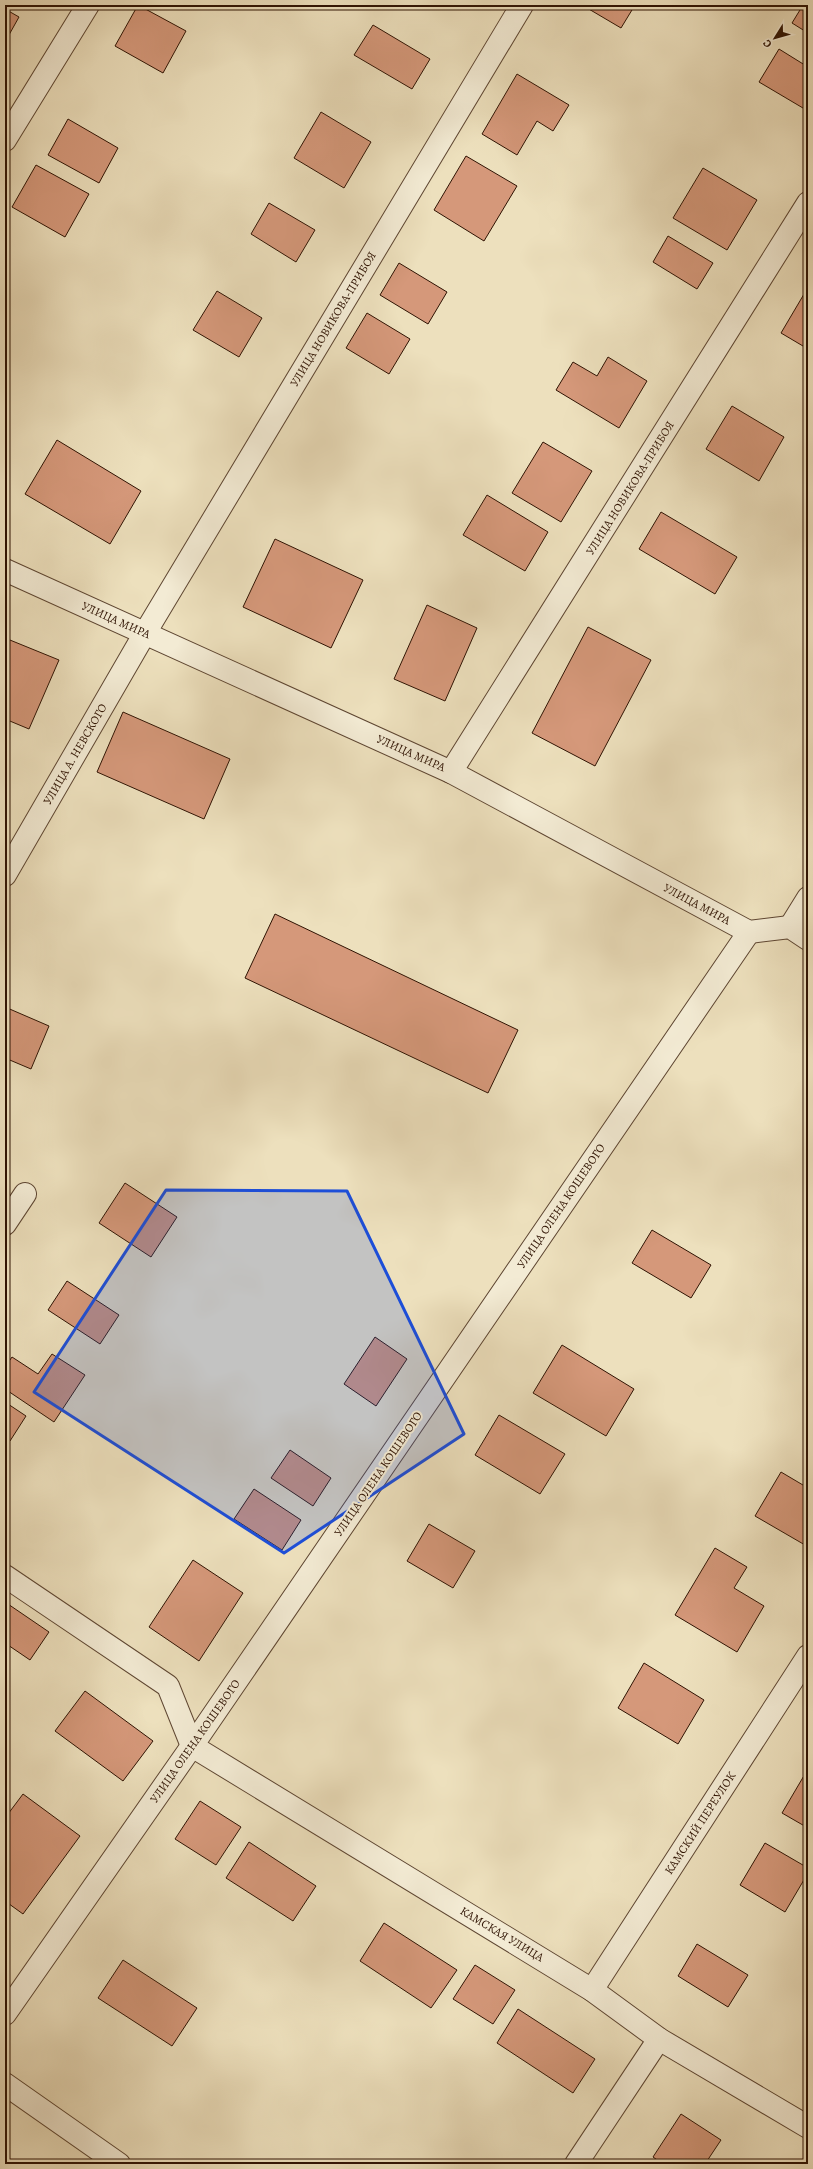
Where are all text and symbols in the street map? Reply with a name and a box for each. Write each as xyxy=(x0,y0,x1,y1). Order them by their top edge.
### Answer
north arrow xyxy=(755,18,795,58)
text: С xyxy=(759,36,775,51)
street label: УЛИЦА НОВИКОВА-ПРИБОЯ xyxy=(286,248,380,390)
street label: УЛИЦА НОВИКОВА-ПРИБОЯ xyxy=(582,418,678,558)
street label: УЛИЦА МИРА xyxy=(79,598,154,643)
street label: УЛИЦА А. НЕВСКОГО xyxy=(39,700,111,808)
street label: УЛИЦА МИРА xyxy=(374,731,449,776)
street label: УЛИЦА МИРА xyxy=(661,880,734,929)
street label: УЛИЦА ОЛЕНА КОШЕВОГО xyxy=(513,1140,609,1272)
street label: УЛИЦА ОЛЕНА КОШЕВОГО xyxy=(330,1408,426,1540)
street label: УЛИЦА ОЛЕНА КОШЕВОГО xyxy=(146,1676,244,1806)
street label: КАМСКИЙ ПЕРЕУЛОК xyxy=(661,1768,739,1878)
street label: КАМСКАЯ УЛИЦА xyxy=(457,1903,548,1966)

